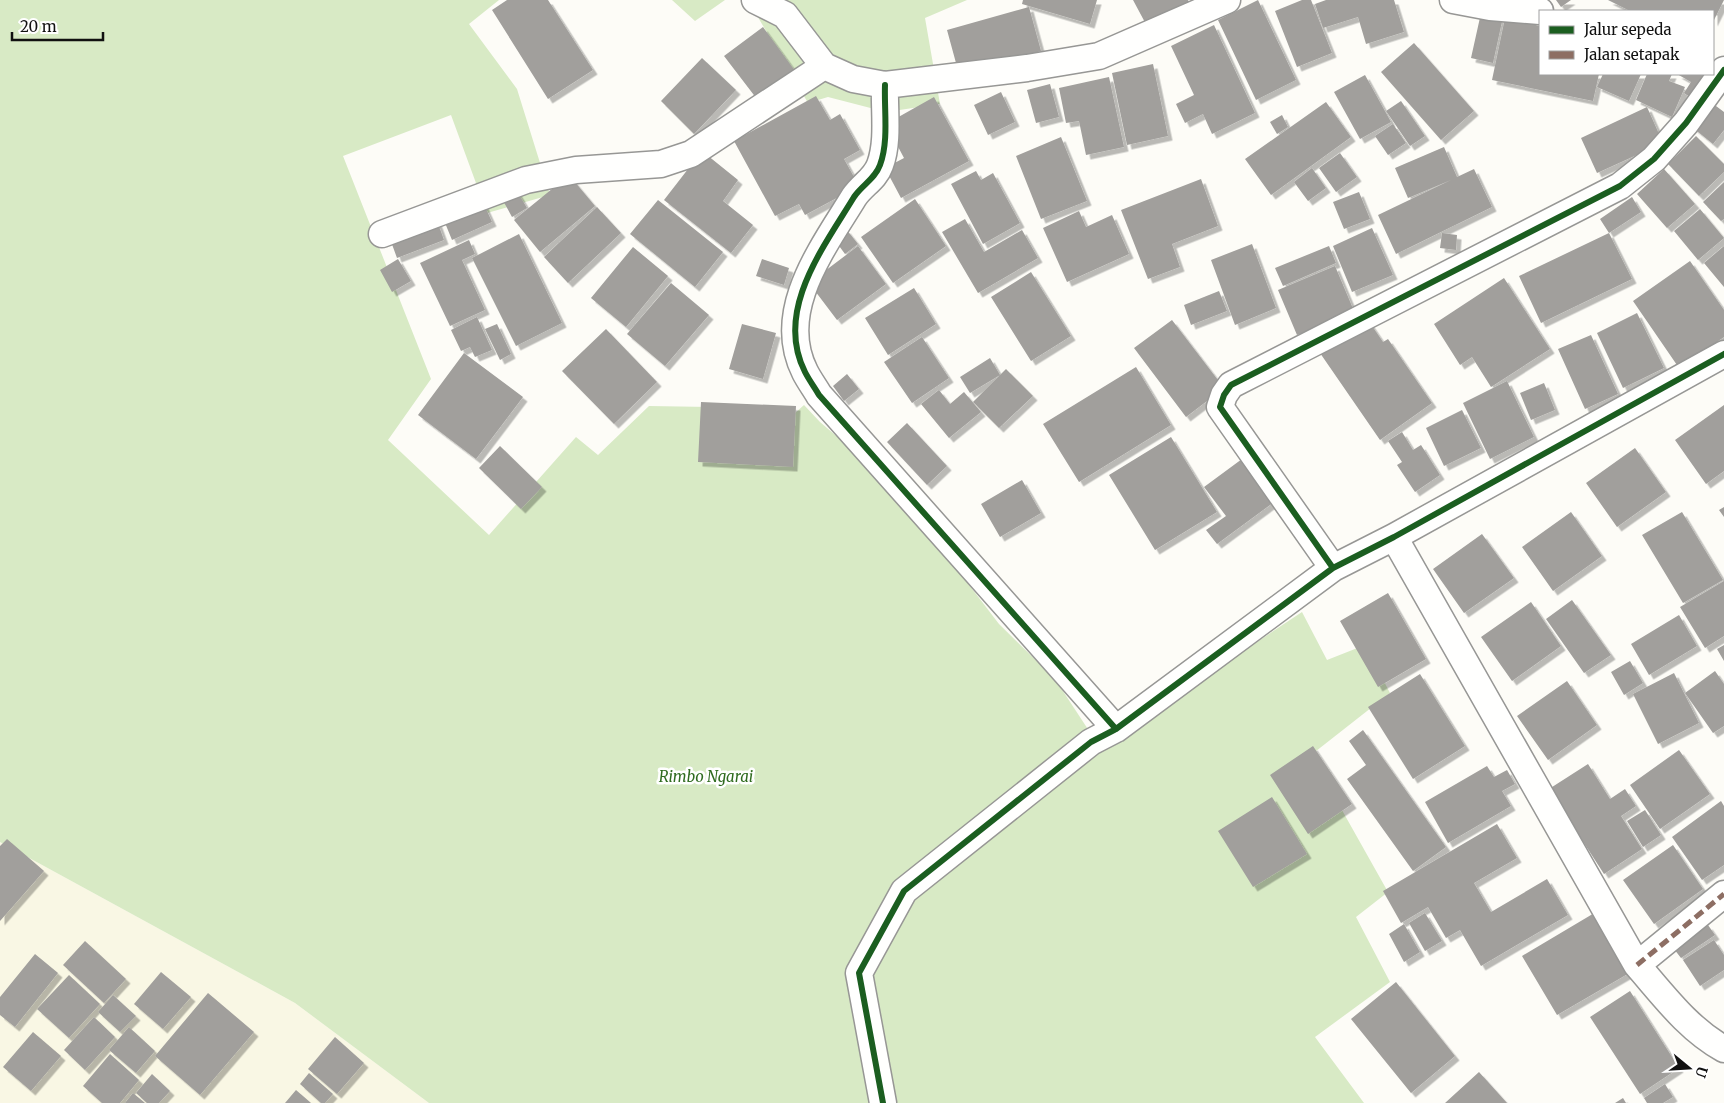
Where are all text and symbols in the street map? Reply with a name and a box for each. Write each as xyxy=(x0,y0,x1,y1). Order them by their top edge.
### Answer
scale bar xyxy=(12,10,104,42)
legend xyxy=(1539,10,1714,75)
text: 20 m xyxy=(20,17,57,36)
text: Jalur sepeda xyxy=(1583,20,1671,39)
text: Jalan setapak xyxy=(1583,45,1680,64)
park label: Rimbo Ngarai xyxy=(659,767,753,786)
north arrow xyxy=(1664,1043,1714,1093)
text: U xyxy=(1691,1064,1712,1080)

